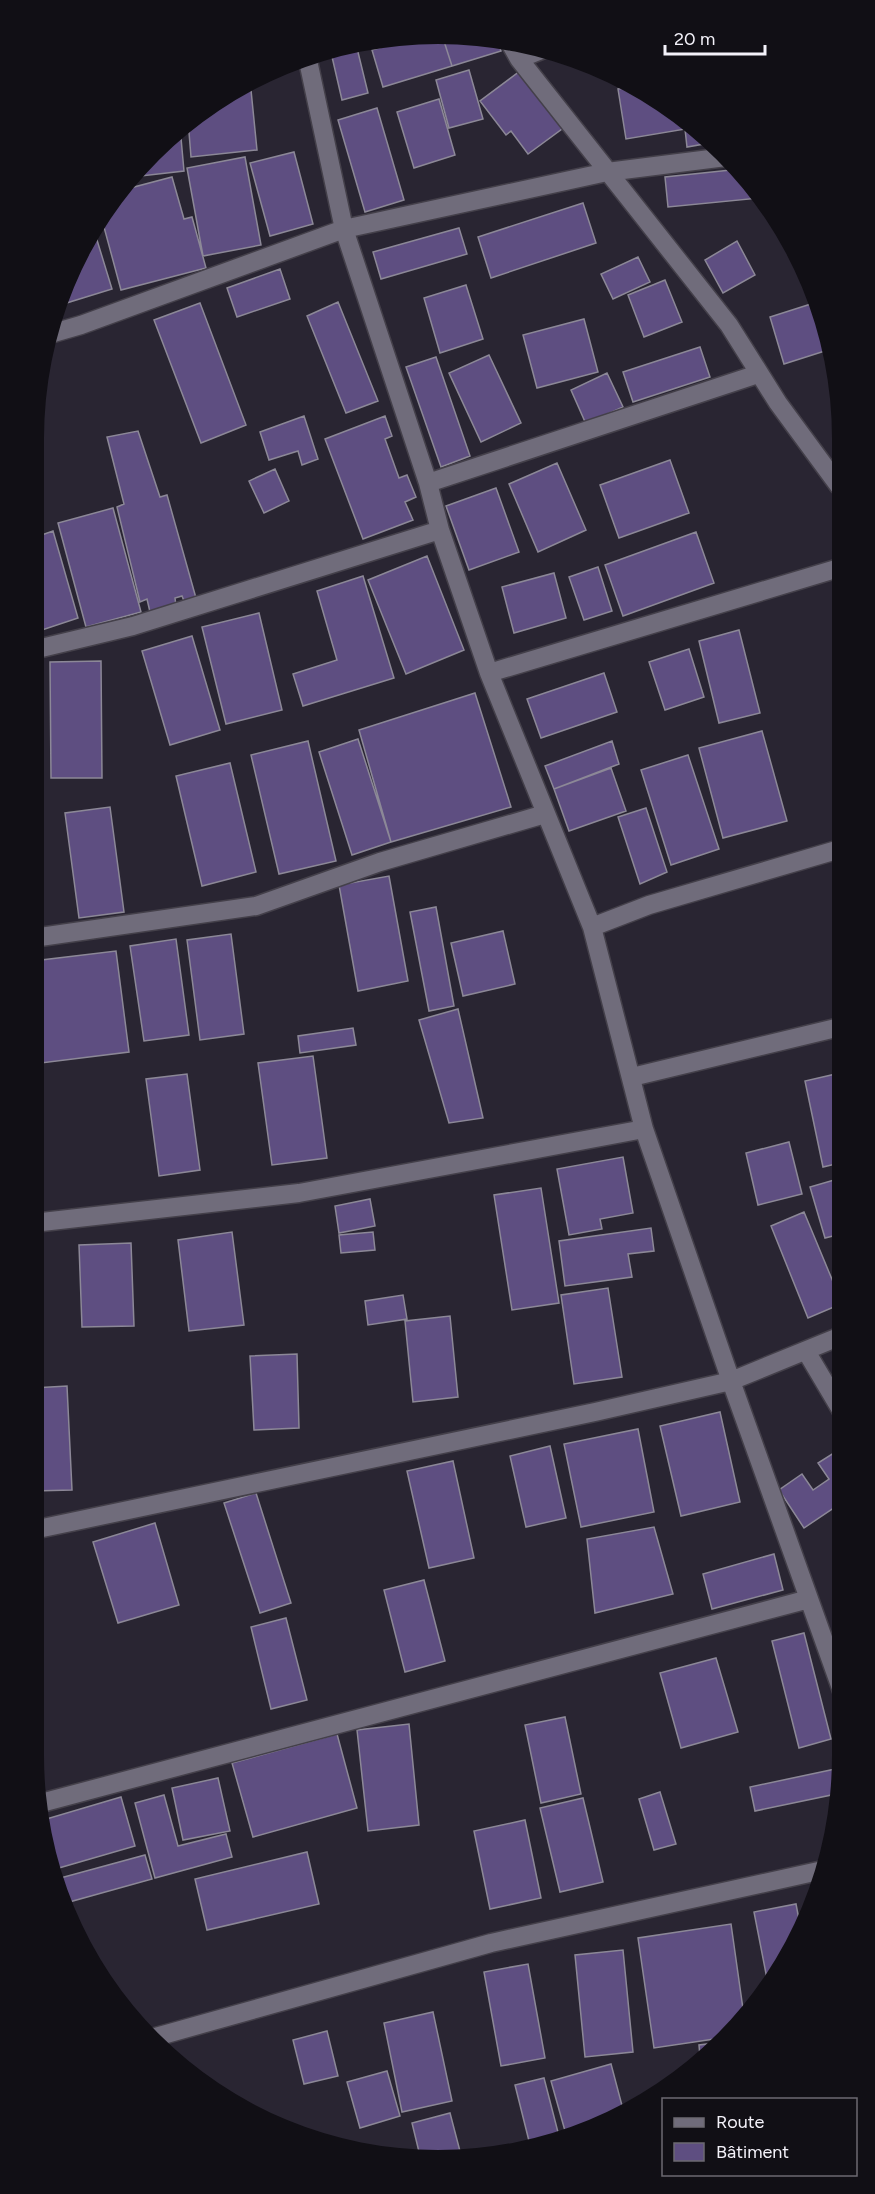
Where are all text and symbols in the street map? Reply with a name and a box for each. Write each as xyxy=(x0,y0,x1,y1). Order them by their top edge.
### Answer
scale bar xyxy=(665,18,766,56)
text: 20 m xyxy=(674,28,715,50)
legend xyxy=(662,2098,857,2176)
text: Route xyxy=(716,2111,765,2133)
text: Bâtiment xyxy=(716,2141,789,2163)

